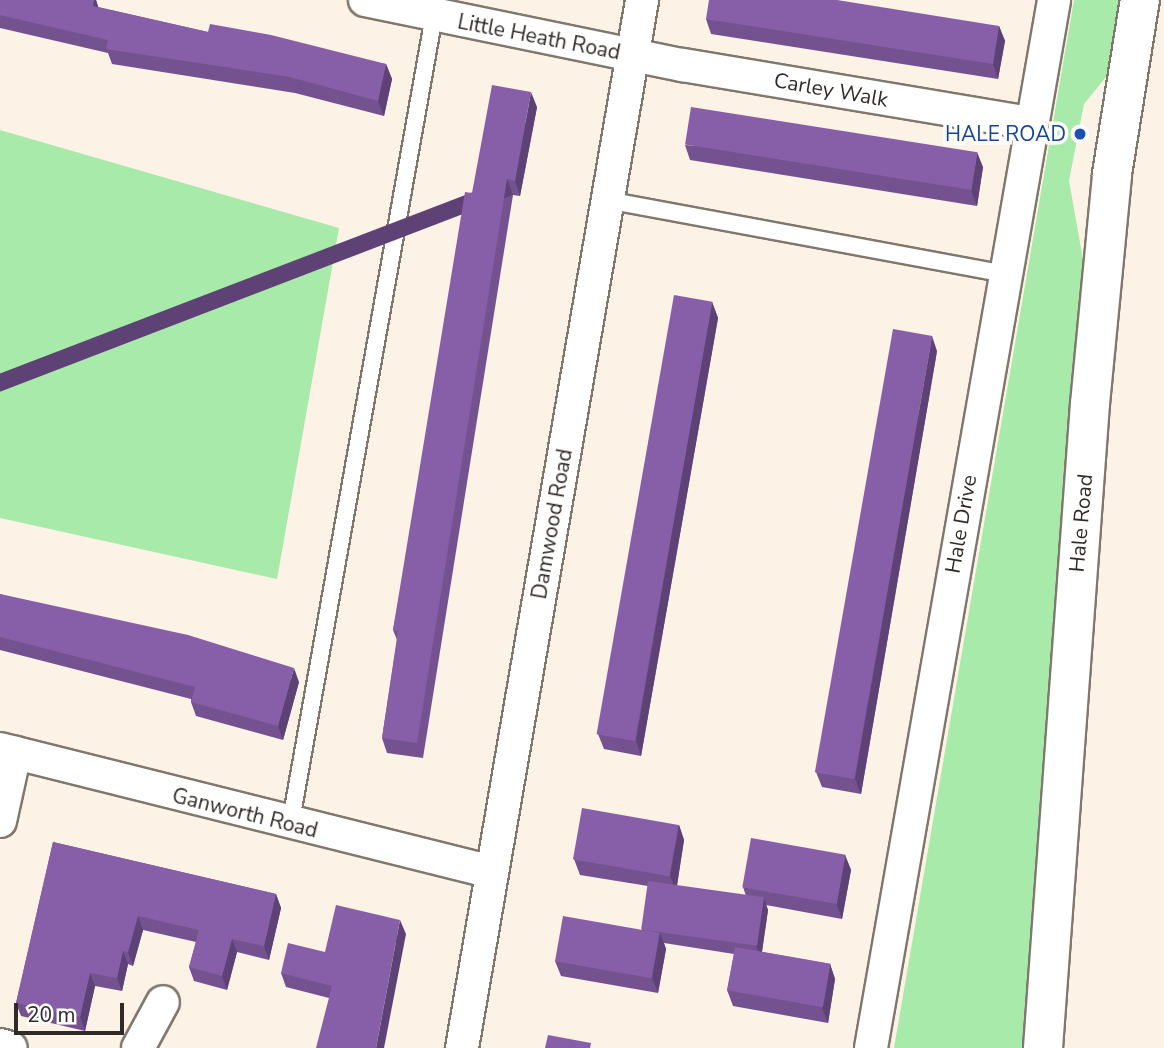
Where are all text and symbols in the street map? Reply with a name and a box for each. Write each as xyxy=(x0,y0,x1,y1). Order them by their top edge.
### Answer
street label: Little Heath Road xyxy=(456,9,622,65)
street label: Carley Walk xyxy=(772,68,890,112)
place label: HALE ROAD xyxy=(945,121,1066,147)
marker: HALE ROAD xyxy=(1072,126,1088,142)
street label: Damwood Road xyxy=(526,447,578,601)
street label: Hale Drive xyxy=(940,473,982,575)
street label: Hale Road xyxy=(1064,473,1098,573)
street label: Ganworth Road xyxy=(170,783,320,843)
scale bar xyxy=(18,988,128,1032)
text: 20 m xyxy=(27,1001,76,1029)

